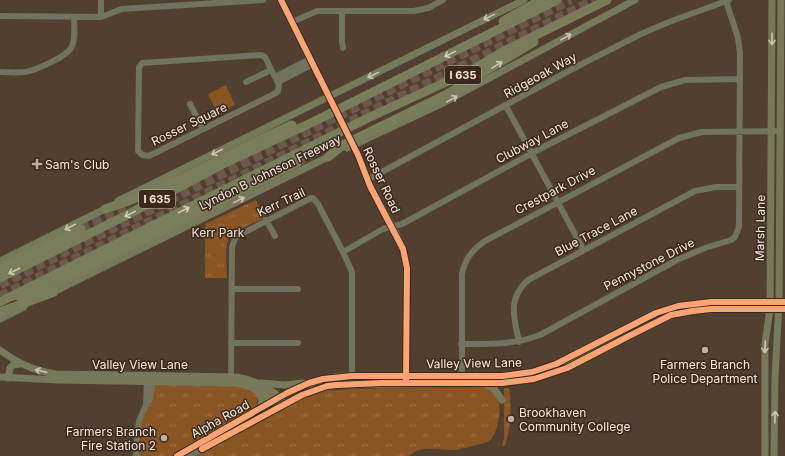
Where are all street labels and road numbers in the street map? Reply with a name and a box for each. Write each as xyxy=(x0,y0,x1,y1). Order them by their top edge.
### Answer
street label: Ridgeoak Way xyxy=(501,49,579,101)
road number: I 635 xyxy=(445,66,481,84)
street label: Rosser Square xyxy=(149,99,229,149)
street label: Clubway Lane xyxy=(493,116,571,166)
street label: Lyndon B Johnson Freeway xyxy=(197,131,344,213)
street label: Rosser Road xyxy=(360,145,404,215)
street label: Crestpark Drive xyxy=(512,162,598,218)
street label: Kerr Trail xyxy=(255,184,307,220)
road number: I 635 xyxy=(139,190,175,208)
street label: Marsh Lane xyxy=(752,195,768,261)
street label: Blue Trace Lane xyxy=(552,203,640,259)
street label: Pennystone Drive xyxy=(601,235,697,293)
street label: Valley View Lane xyxy=(426,355,522,371)
street label: Valley View Lane xyxy=(92,357,188,372)
street label: Alpha Road xyxy=(188,397,252,441)

